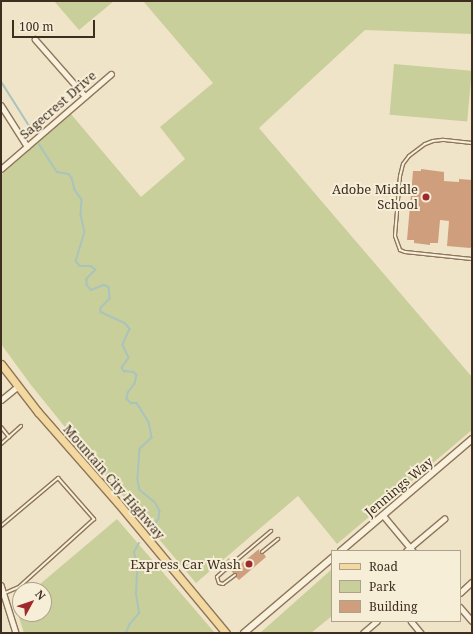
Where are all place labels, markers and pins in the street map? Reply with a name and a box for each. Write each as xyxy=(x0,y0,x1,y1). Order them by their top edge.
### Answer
place label: Adobe Middle School xyxy=(332,182,418,213)
marker: Adobe Middle School xyxy=(421,192,431,202)
place label: Express Car Wash xyxy=(130,556,241,572)
marker: Express Car Wash xyxy=(244,559,254,569)

